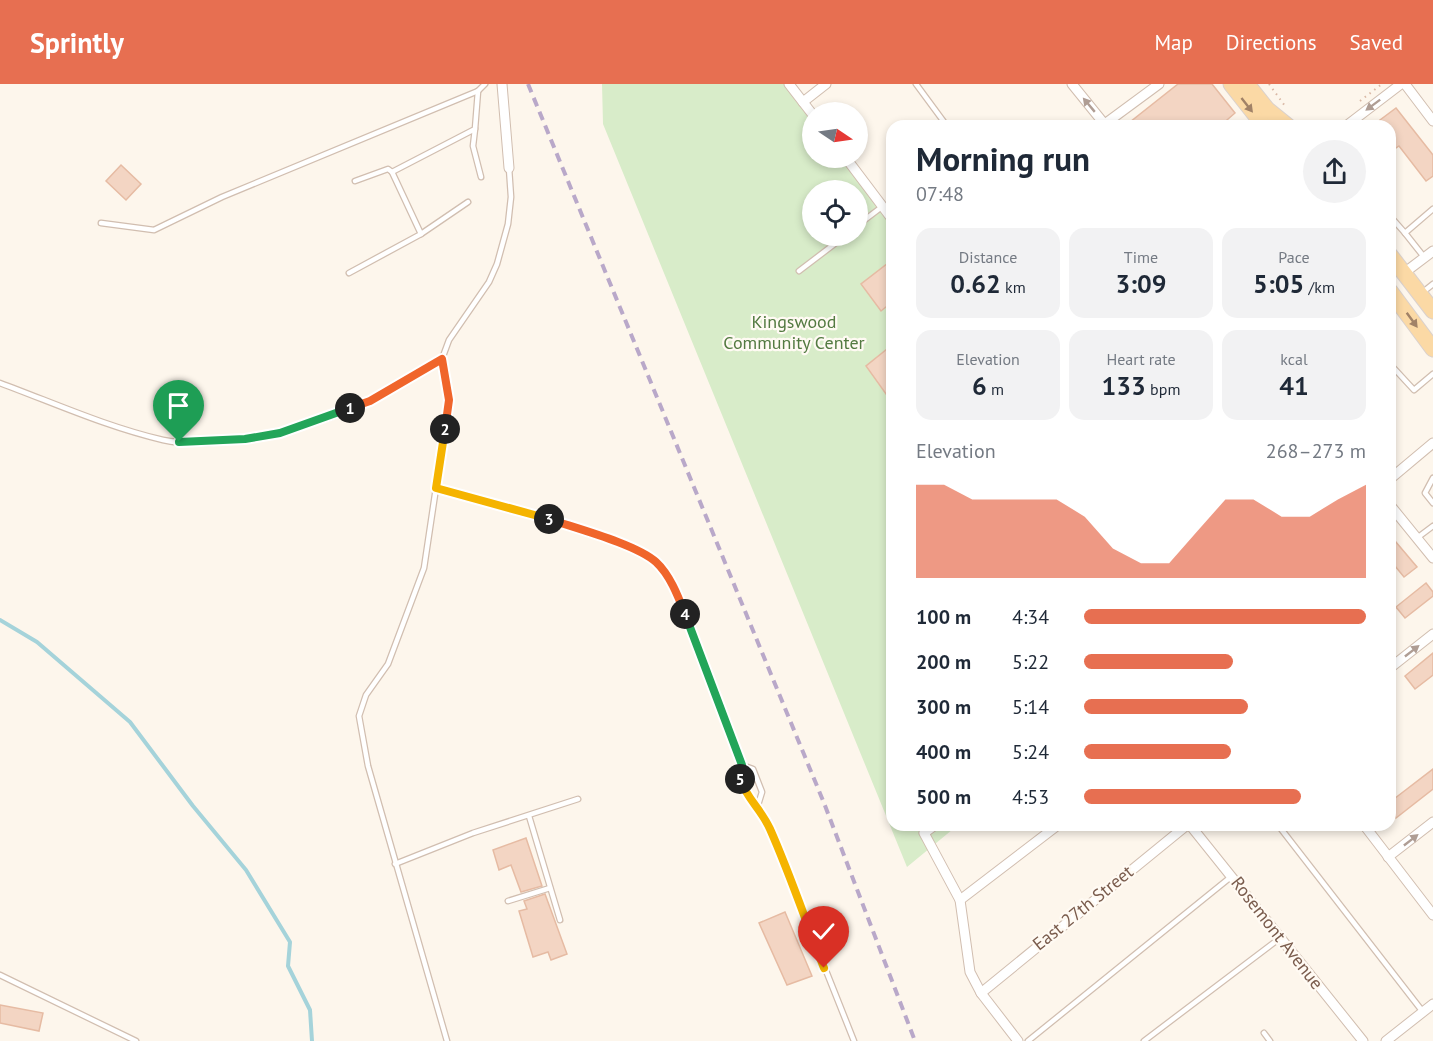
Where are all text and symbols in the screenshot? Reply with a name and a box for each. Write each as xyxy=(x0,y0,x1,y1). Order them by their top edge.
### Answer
text: Sprintly xyxy=(30,24,124,61)
text: Map xyxy=(1154,29,1193,56)
text: Directions xyxy=(1226,29,1317,56)
text: Saved xyxy=(1350,29,1403,56)
one-way arrow xyxy=(1241,97,1254,113)
one-way arrow xyxy=(1083,98,1096,113)
one-way arrow xyxy=(1366,99,1382,111)
north arrow xyxy=(802,102,868,168)
map controls xyxy=(802,102,868,246)
text: Morning run xyxy=(916,137,1090,180)
button: share xyxy=(1303,140,1366,203)
button: locate xyxy=(802,180,868,246)
text: 07:48 xyxy=(916,181,964,207)
text: Distance xyxy=(959,247,1017,267)
text: Time xyxy=(1124,247,1158,267)
text: Pace xyxy=(1278,247,1310,267)
text: 0.62 xyxy=(950,267,1001,300)
text: 3:09 xyxy=(1115,267,1167,300)
text: 5:05 xyxy=(1253,267,1304,300)
text: km xyxy=(1001,277,1026,297)
text: /km xyxy=(1304,277,1335,297)
park label: Kingswood Community Center xyxy=(723,310,865,354)
one-way arrow xyxy=(1406,312,1418,328)
text: Elevation xyxy=(956,349,1020,369)
text: Heart rate xyxy=(1106,349,1176,369)
text: kcal xyxy=(1280,349,1308,369)
text: 6 xyxy=(972,369,987,402)
text: 133 xyxy=(1102,369,1146,402)
text: 41 xyxy=(1279,369,1309,402)
text: m xyxy=(987,379,1004,399)
text: bpm xyxy=(1146,379,1180,399)
pin xyxy=(153,380,204,442)
icon: arrive xyxy=(162,389,195,422)
pin: 1 xyxy=(335,393,365,423)
text: 1 xyxy=(345,398,355,418)
pin: 2 xyxy=(430,414,460,444)
text: 2 xyxy=(440,419,450,439)
text: Elevation xyxy=(916,438,996,464)
text: 268–273 m xyxy=(1266,438,1366,464)
pin: 3 xyxy=(534,504,564,534)
text: 3 xyxy=(544,509,554,529)
pin: 4 xyxy=(670,599,700,629)
text: 4 xyxy=(680,604,690,624)
text: 100 m xyxy=(916,604,971,630)
text: 4:34 xyxy=(1012,604,1049,630)
one-way arrow xyxy=(1404,645,1419,657)
text: 200 m xyxy=(916,649,971,675)
text: 5:22 xyxy=(1012,649,1049,675)
text: 300 m xyxy=(916,694,971,720)
text: 5:14 xyxy=(1012,694,1049,720)
text: 400 m xyxy=(916,739,971,765)
text: 5:24 xyxy=(1012,739,1049,765)
pin: 5 xyxy=(725,764,755,794)
text: 5 xyxy=(735,769,745,789)
text: 500 m xyxy=(916,784,971,810)
text: 4:53 xyxy=(1012,784,1049,810)
one-way arrow xyxy=(1403,834,1418,846)
street label: East 27th Street xyxy=(1028,860,1138,955)
street label: Rosemont Avenue xyxy=(1226,872,1329,994)
pin xyxy=(798,906,849,968)
icon: check xyxy=(807,915,840,948)

